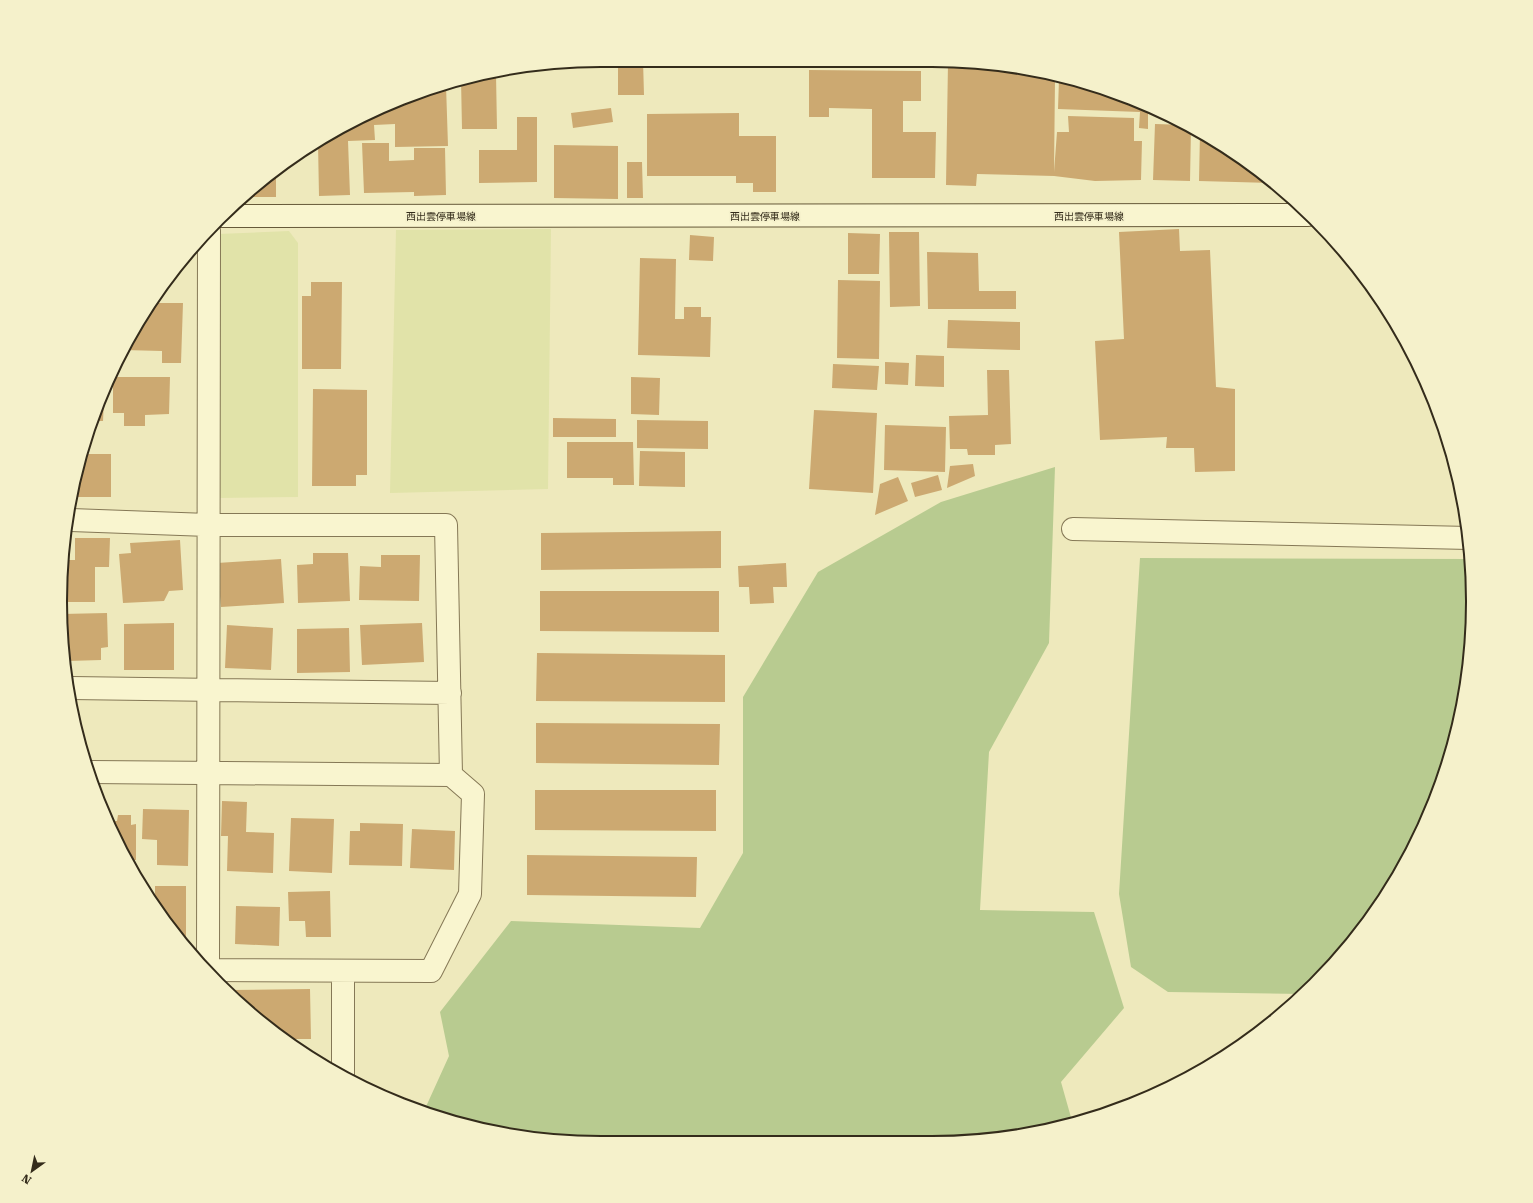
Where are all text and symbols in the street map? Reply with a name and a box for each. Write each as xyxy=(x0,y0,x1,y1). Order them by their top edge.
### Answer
street label: 西出雲停車場線 xyxy=(406,211,476,222)
street label: 西出雲停車場線 xyxy=(730,211,800,222)
street label: 西出雲停車場線 xyxy=(1054,211,1124,222)
north arrow xyxy=(12,1151,52,1191)
text: N xyxy=(19,1171,34,1187)

